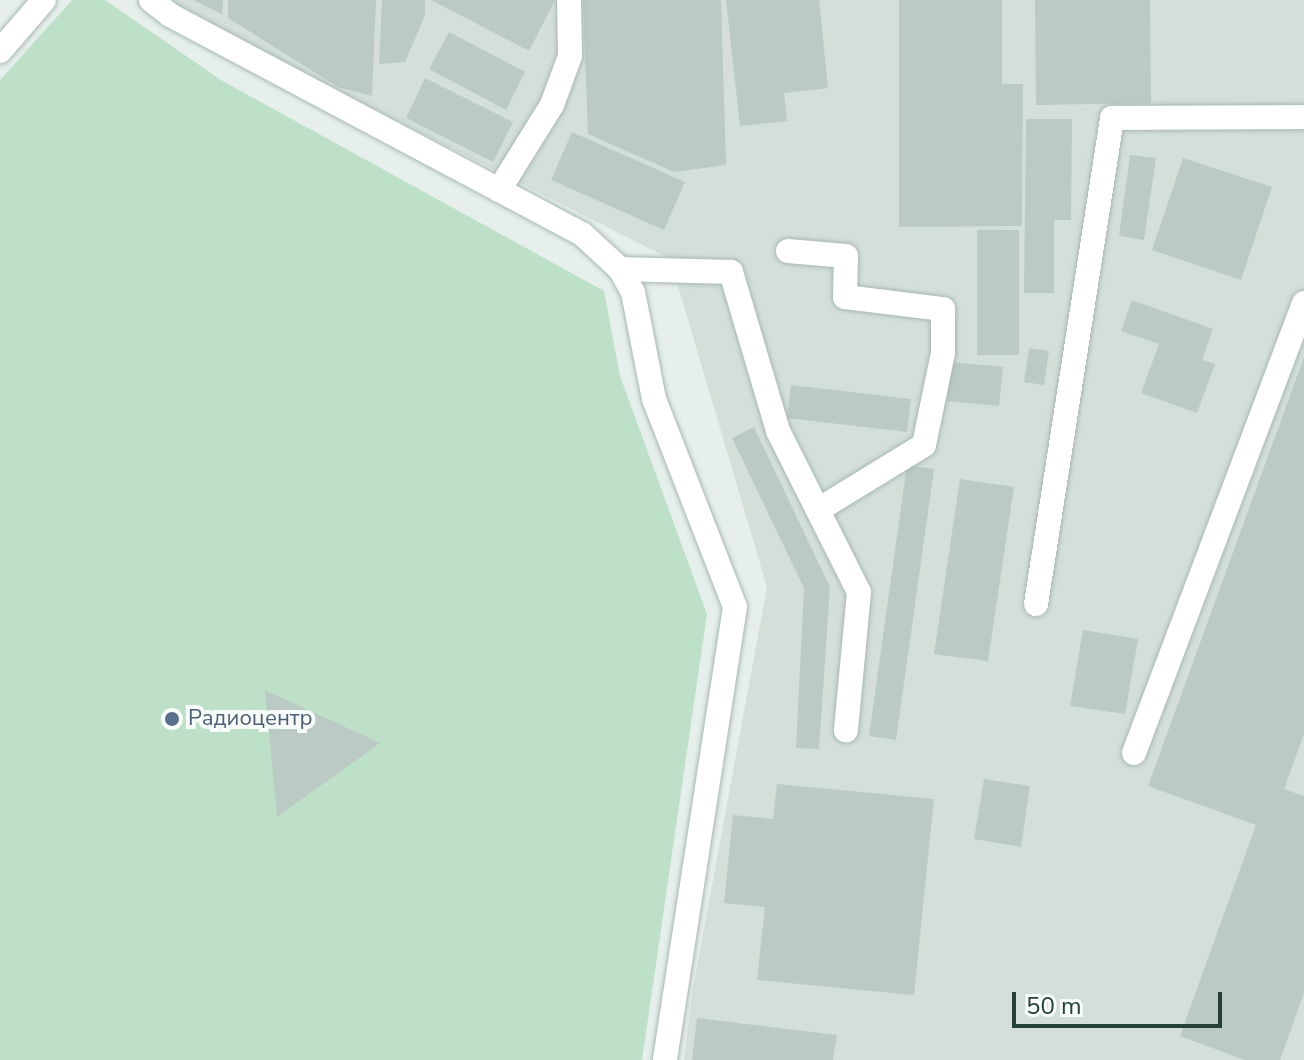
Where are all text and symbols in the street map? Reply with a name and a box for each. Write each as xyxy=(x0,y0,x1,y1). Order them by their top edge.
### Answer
place label: Радиоцентр xyxy=(188,706,313,732)
marker: Радиоцентр xyxy=(163,710,181,728)
scale bar xyxy=(1016,976,1226,1026)
text: 50 m xyxy=(1026,990,1082,1022)

